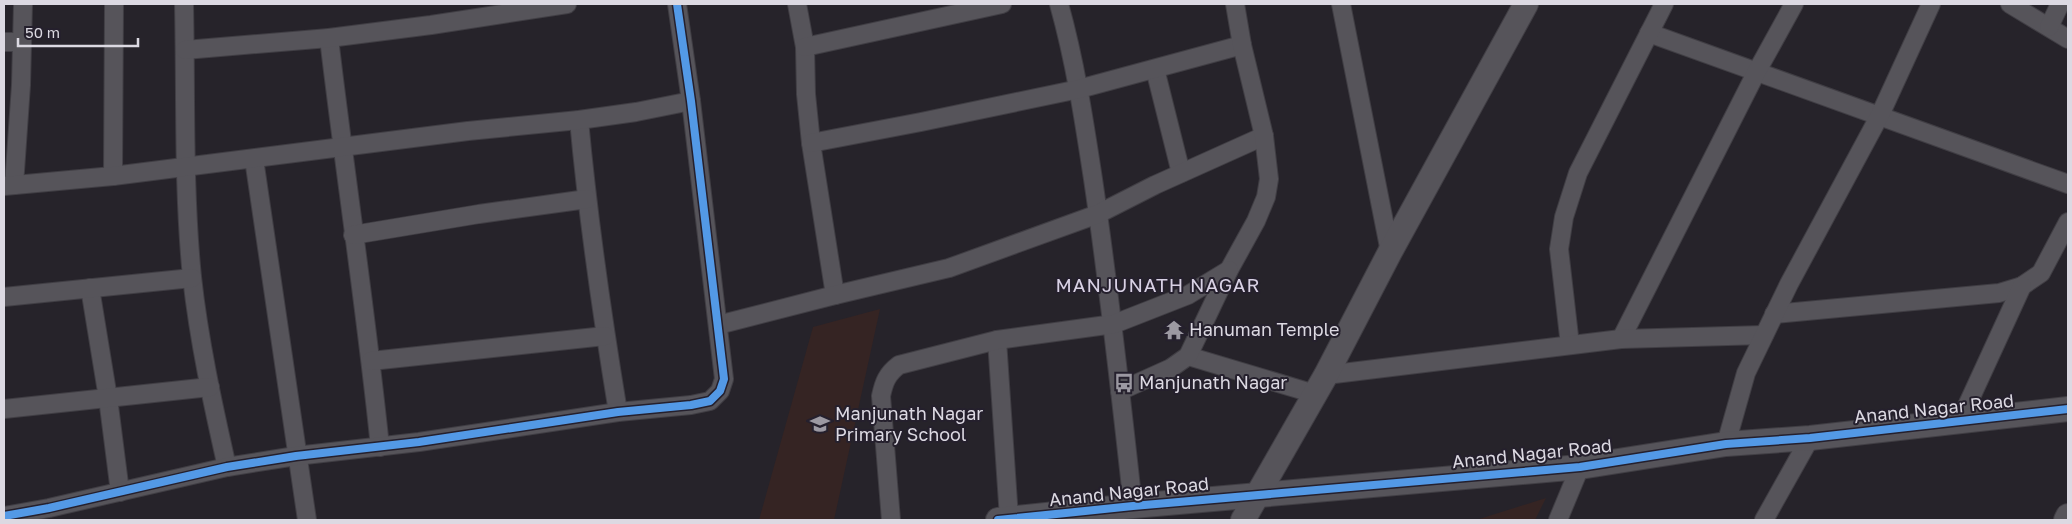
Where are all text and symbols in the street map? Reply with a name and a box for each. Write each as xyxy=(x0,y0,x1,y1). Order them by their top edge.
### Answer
scale bar xyxy=(18,15,138,47)
text: 50 m xyxy=(25,23,60,41)
district label: MANJUNATH NAGAR xyxy=(1055,273,1261,296)
place label: Hanuman Temple xyxy=(1189,318,1339,340)
temple icon: Hanuman Temple xyxy=(1163,319,1185,341)
place label: Manjunath Nagar xyxy=(1139,371,1287,393)
bus stop icon: Manjunath Nagar xyxy=(1113,372,1135,394)
street label: Anand Nagar Road xyxy=(1853,389,2015,427)
place label: Manjunath Nagar Primary School xyxy=(835,402,983,445)
school or university icon: Manjunath Nagar Primary School xyxy=(809,413,831,435)
street label: Anand Nagar Road xyxy=(1451,434,1613,472)
street label: Anand Nagar Road xyxy=(1048,472,1210,510)

